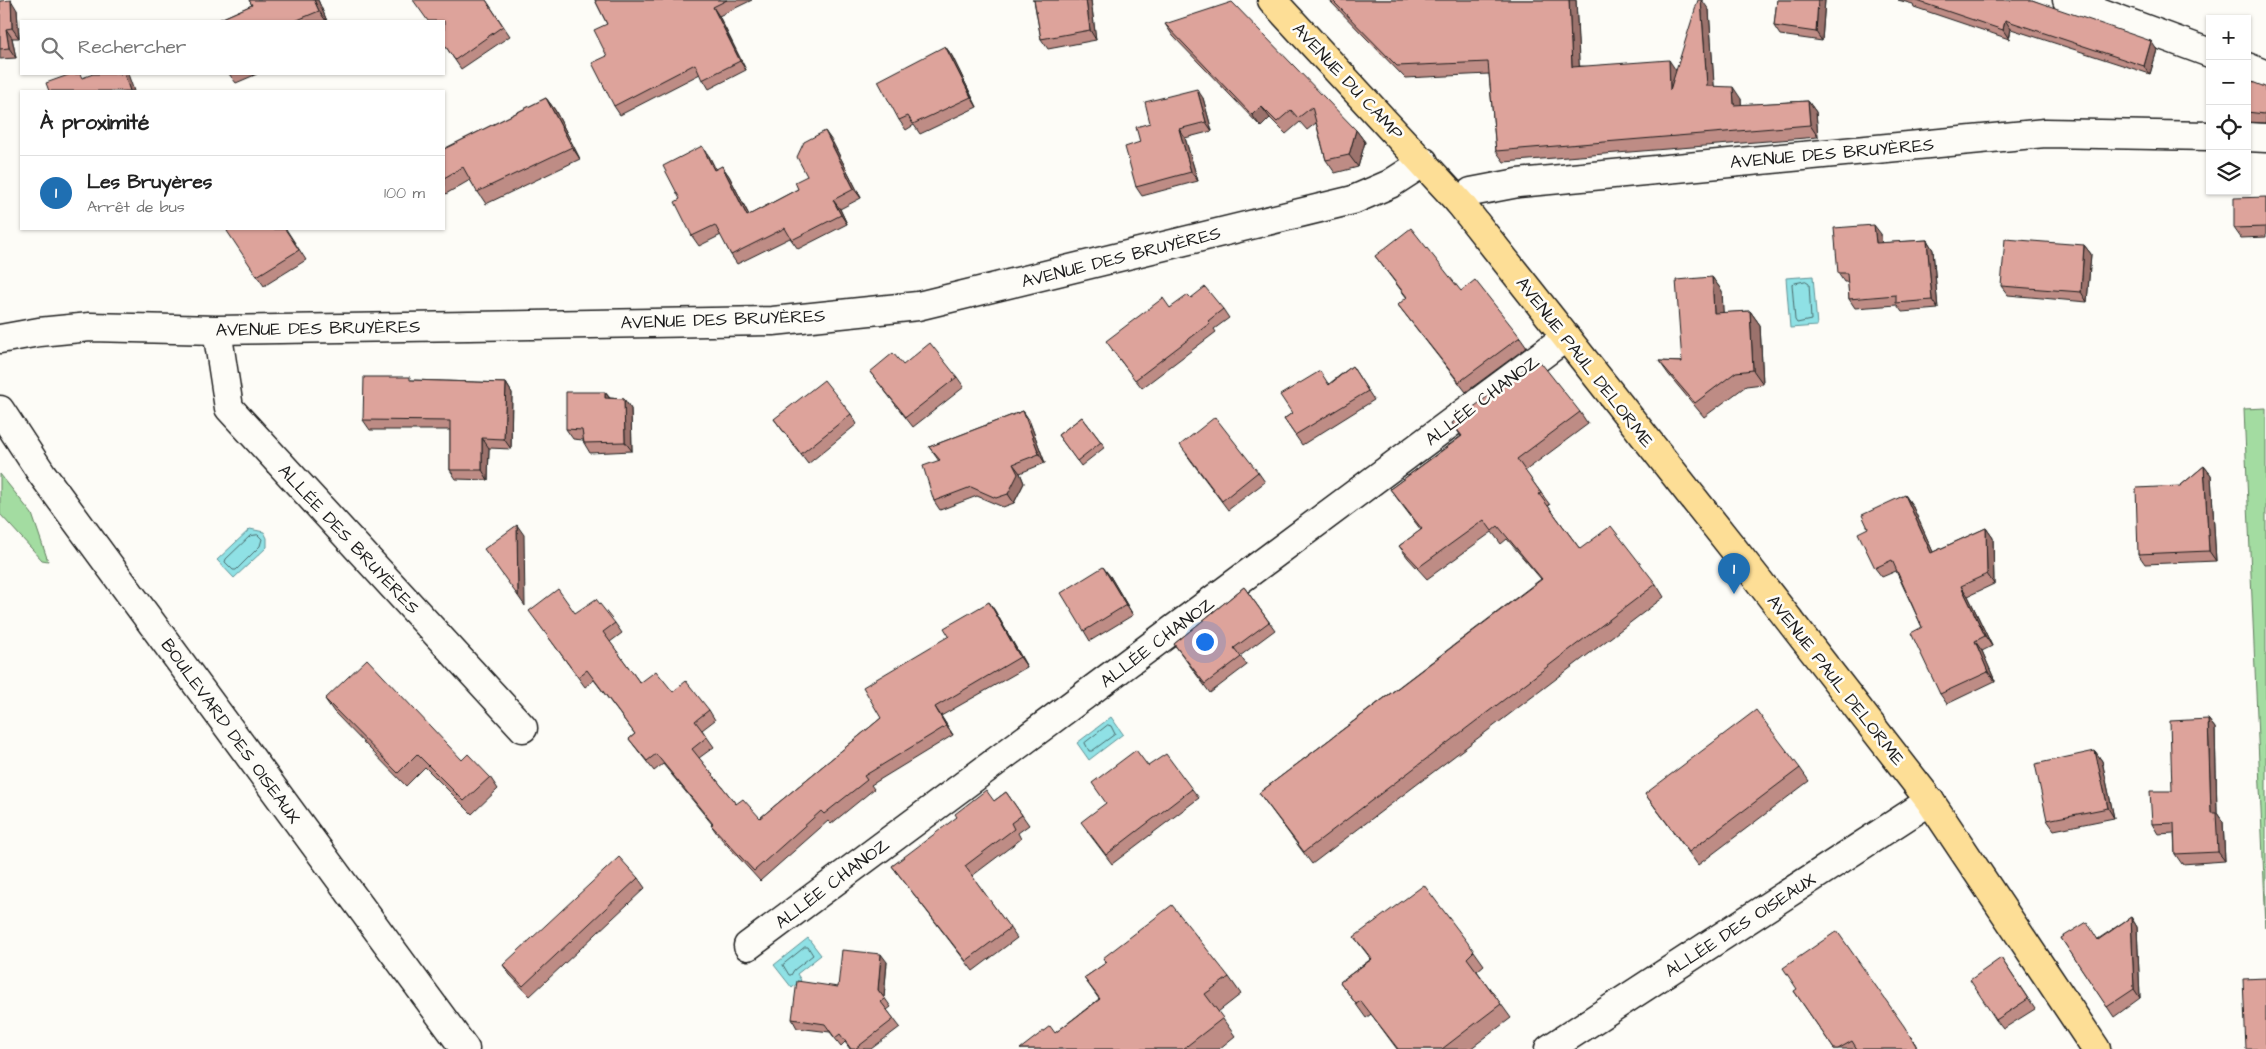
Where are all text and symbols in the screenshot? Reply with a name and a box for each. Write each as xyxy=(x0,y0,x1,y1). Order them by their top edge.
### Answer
map controls xyxy=(2206,15,2251,195)
button: + xyxy=(2206,15,2251,60)
street label: AVENUE DU CAMP xyxy=(1287,17,1409,146)
search box xyxy=(20,20,445,75)
icon: search xyxy=(38,34,66,62)
text: Rechercher xyxy=(78,34,186,61)
button: − xyxy=(2206,60,2251,105)
button: locate xyxy=(2206,105,2251,150)
text: À proximité xyxy=(40,108,149,137)
street label: AVENUE DES BRUYÈRES xyxy=(1729,132,1935,175)
button: layers xyxy=(2206,150,2251,195)
text: Les Bruyères xyxy=(87,169,212,196)
text: 1 xyxy=(55,182,57,204)
text: 100 m xyxy=(384,182,425,204)
text: Arrêt de bus xyxy=(87,196,185,218)
street label: AVENUE DES BRUYÈRES xyxy=(1019,221,1224,294)
street label: AVENUE PAUL DELORME xyxy=(1510,272,1660,453)
street label: AVENUE DES BRUYÈRES xyxy=(620,303,826,336)
street label: AVENUE DES BRUYÈRES xyxy=(215,314,421,343)
street label: ALLÉE CHANOZ xyxy=(1420,349,1545,452)
street label: ALLÉE DES BRUYÈRES xyxy=(272,459,425,620)
pin: 1 xyxy=(1718,553,1750,594)
street label: AVENUE PAUL DELORME xyxy=(1761,590,1911,771)
street label: ALLÉE CHANOZ xyxy=(1095,591,1220,694)
your location xyxy=(1192,629,1218,655)
street label: BOULEVARD DES OISEAUX xyxy=(155,634,306,829)
street label: ALLÉE CHANOZ xyxy=(770,832,895,935)
street label: ALLÉE DES OISEAUX xyxy=(1660,867,1821,984)

